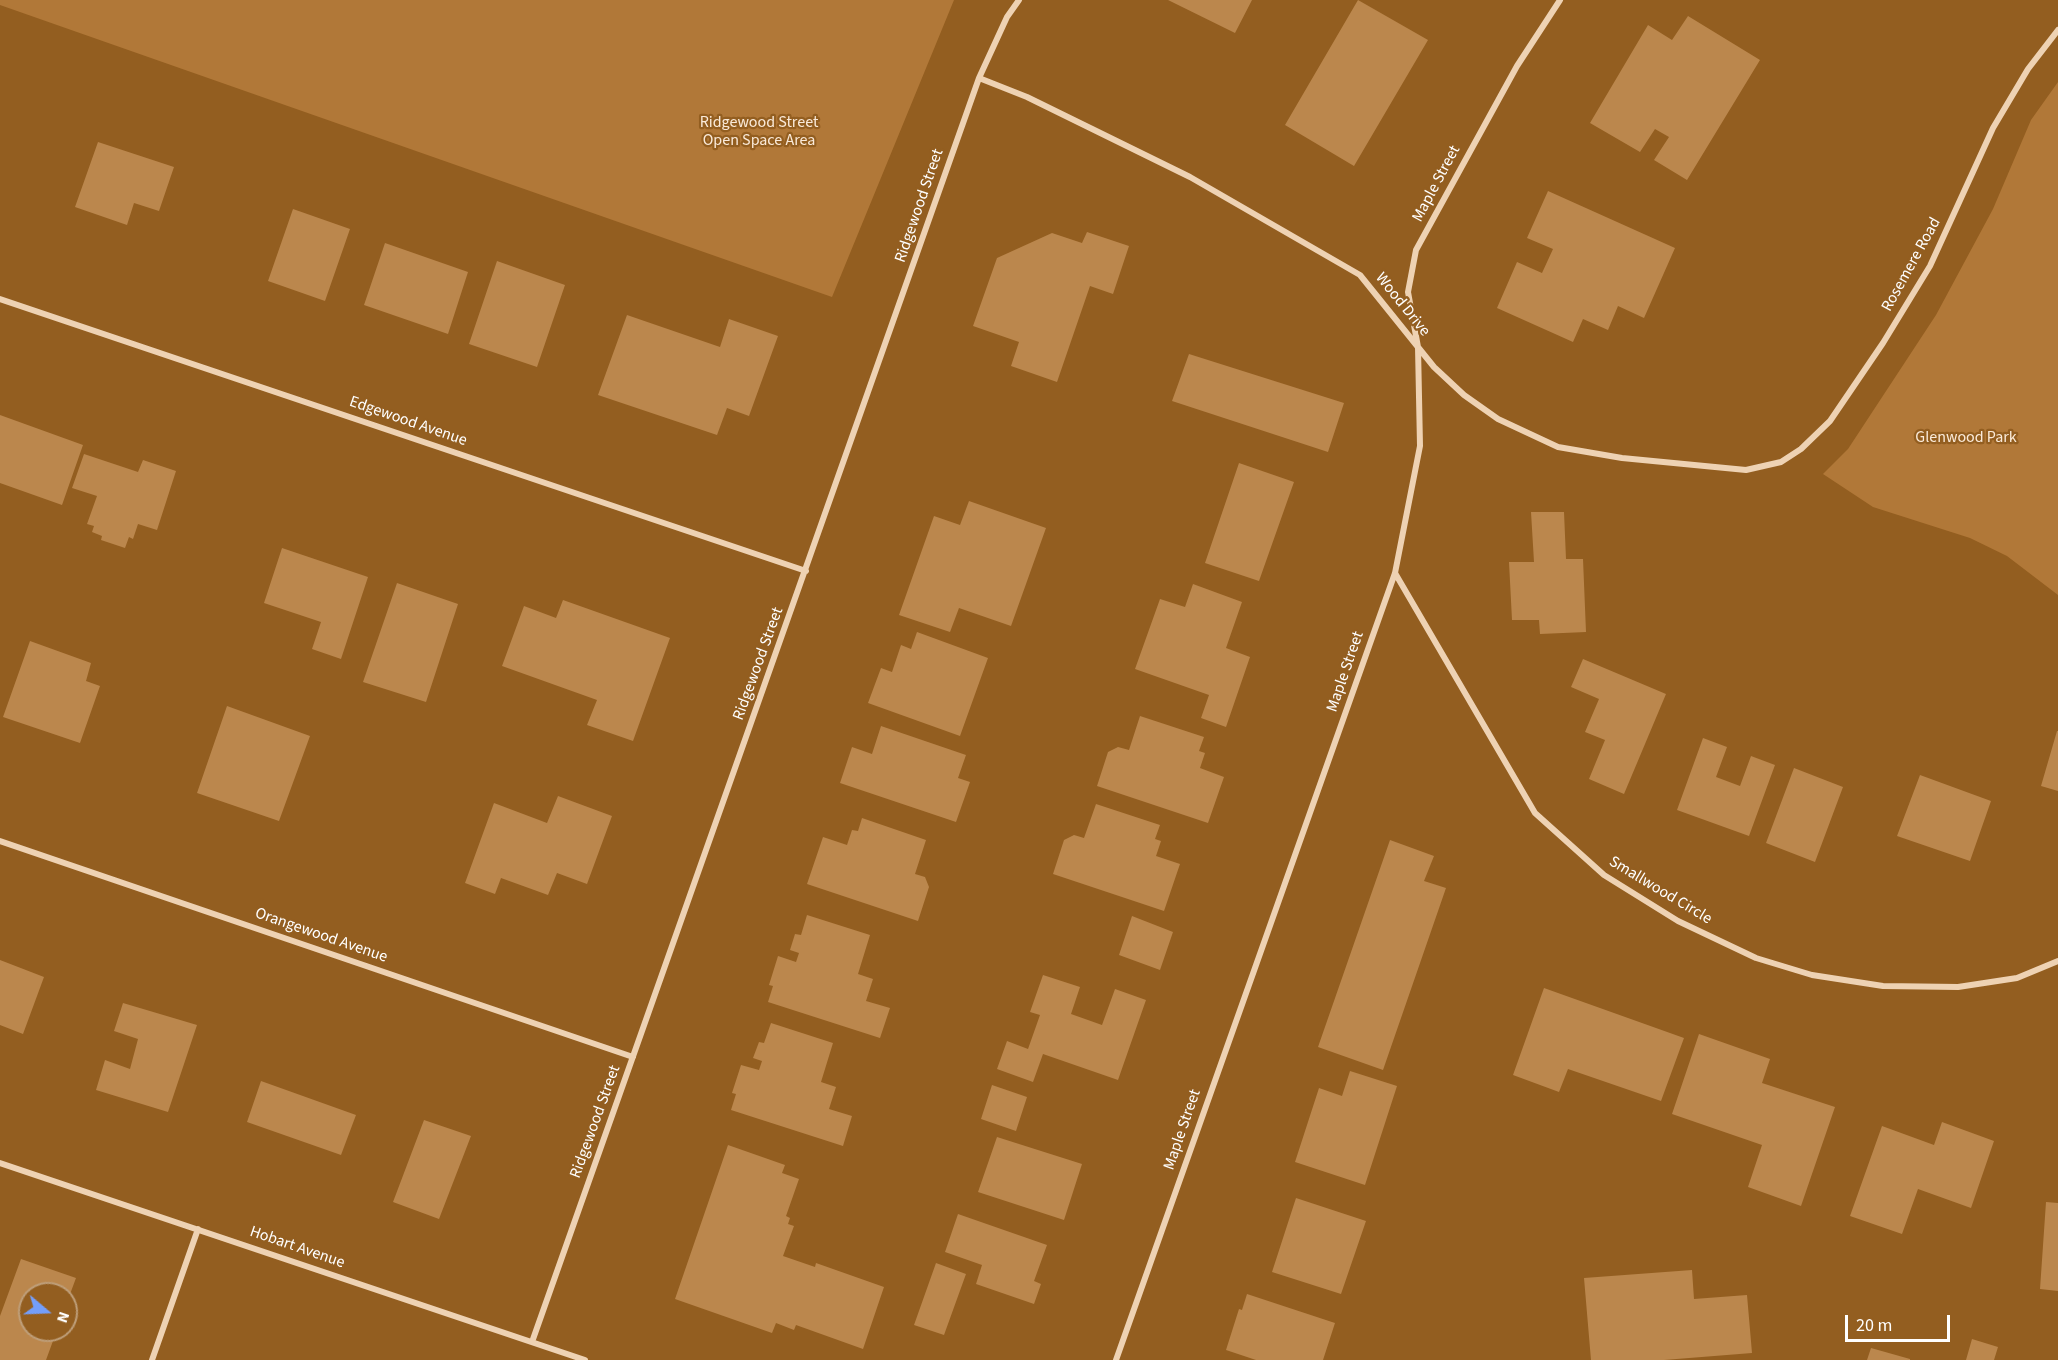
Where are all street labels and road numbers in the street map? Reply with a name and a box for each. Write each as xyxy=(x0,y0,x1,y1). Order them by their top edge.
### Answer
street label: Maple Street xyxy=(1409,142,1465,226)
street label: Ridgewood Street xyxy=(892,147,948,265)
street label: Rosemere Road xyxy=(1878,215,1946,315)
street label: Wood Drive xyxy=(1370,269,1434,341)
street label: Edgewood Avenue xyxy=(347,393,469,451)
street label: Ridgewood Street xyxy=(730,605,788,723)
street label: Maple Street xyxy=(1323,629,1369,715)
street label: Smallwood Circle xyxy=(1605,853,1715,929)
street label: Orangewood Avenue xyxy=(252,904,390,968)
street label: Ridgewood Street xyxy=(567,1063,625,1181)
street label: Maple Street xyxy=(1160,1087,1206,1173)
street label: Hobart Avenue xyxy=(247,1223,347,1273)

